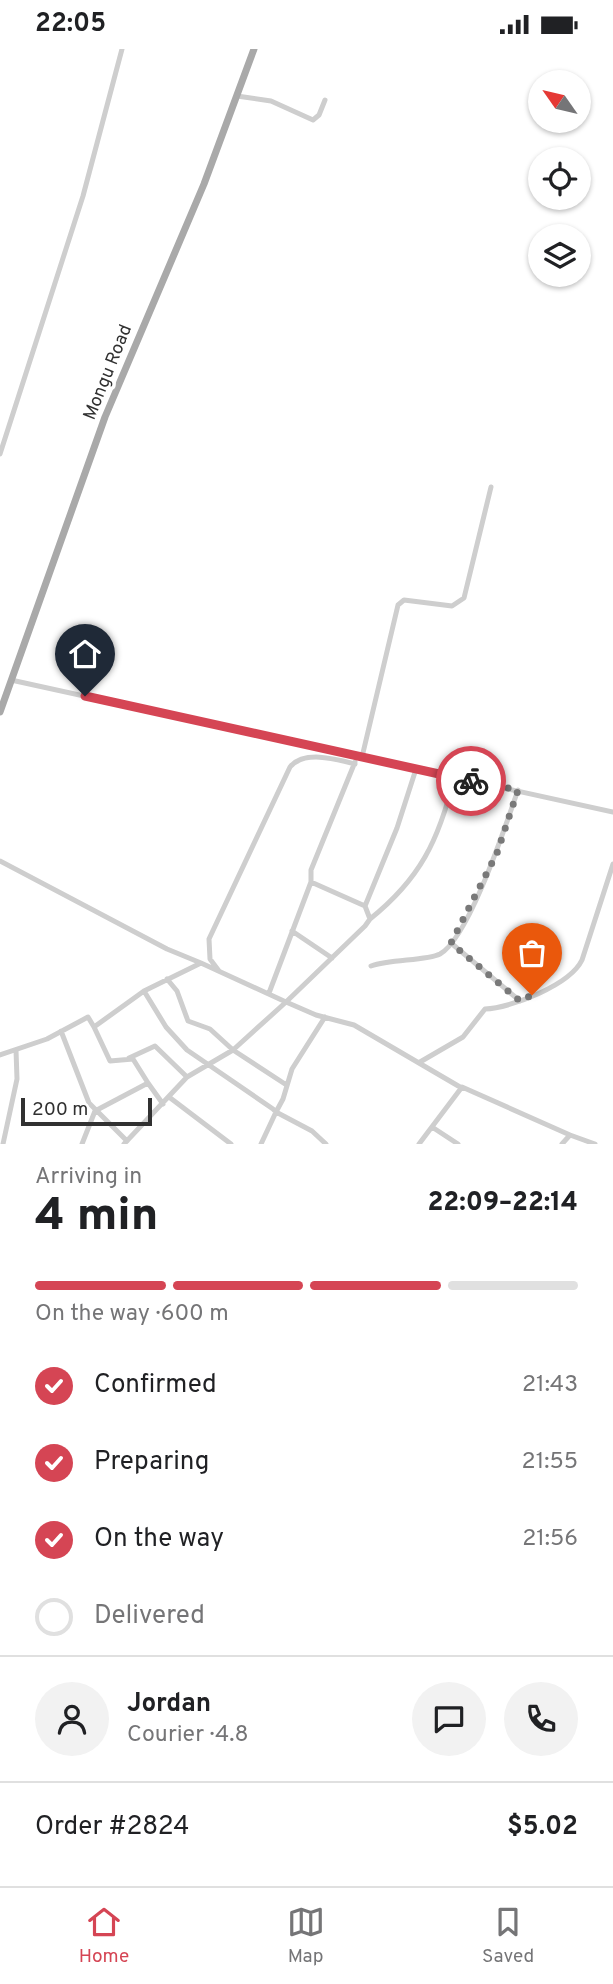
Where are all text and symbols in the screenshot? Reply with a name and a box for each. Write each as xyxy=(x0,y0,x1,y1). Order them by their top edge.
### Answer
text: 22:05 xyxy=(35,8,106,41)
north arrow xyxy=(528,70,592,133)
map controls xyxy=(528,70,591,287)
button: locate xyxy=(528,147,591,210)
button: layers xyxy=(528,224,591,287)
street label: Mongu Road xyxy=(79,321,138,424)
pin xyxy=(55,624,115,696)
icon: home xyxy=(66,635,104,673)
courier xyxy=(436,746,506,816)
icon: bike xyxy=(452,762,490,800)
pin xyxy=(502,923,562,995)
icon: bag xyxy=(513,934,551,972)
scale bar xyxy=(21,1095,152,1127)
text: 200 m xyxy=(32,1098,88,1122)
text: Arriving in xyxy=(35,1163,142,1192)
text: 22:09–22:14 xyxy=(427,1187,578,1220)
text: 4 min xyxy=(35,1188,159,1247)
text: On the way · 600 m xyxy=(35,1300,229,1329)
icon: check xyxy=(35,1367,73,1405)
text: Confirmed xyxy=(94,1369,217,1402)
text: 21:43 xyxy=(522,1371,578,1400)
icon: check xyxy=(35,1444,73,1482)
text: Preparing xyxy=(94,1446,209,1479)
text: 21:55 xyxy=(522,1448,578,1477)
icon: check xyxy=(35,1521,73,1559)
text: On the way xyxy=(94,1523,224,1556)
text: 21:56 xyxy=(522,1525,578,1554)
text: Delivered xyxy=(94,1600,205,1633)
button: person xyxy=(35,1682,109,1756)
button: chat xyxy=(412,1682,486,1756)
button: phone xyxy=(504,1682,578,1756)
text: Jordan xyxy=(127,1688,211,1721)
text: Courier · 4.8 xyxy=(127,1721,248,1750)
text: Order #2824 xyxy=(35,1811,189,1844)
text: $5.02 xyxy=(507,1811,578,1844)
tab: Home xyxy=(79,1903,129,1969)
tab: Map xyxy=(287,1903,325,1969)
tab: Saved xyxy=(482,1903,534,1969)

